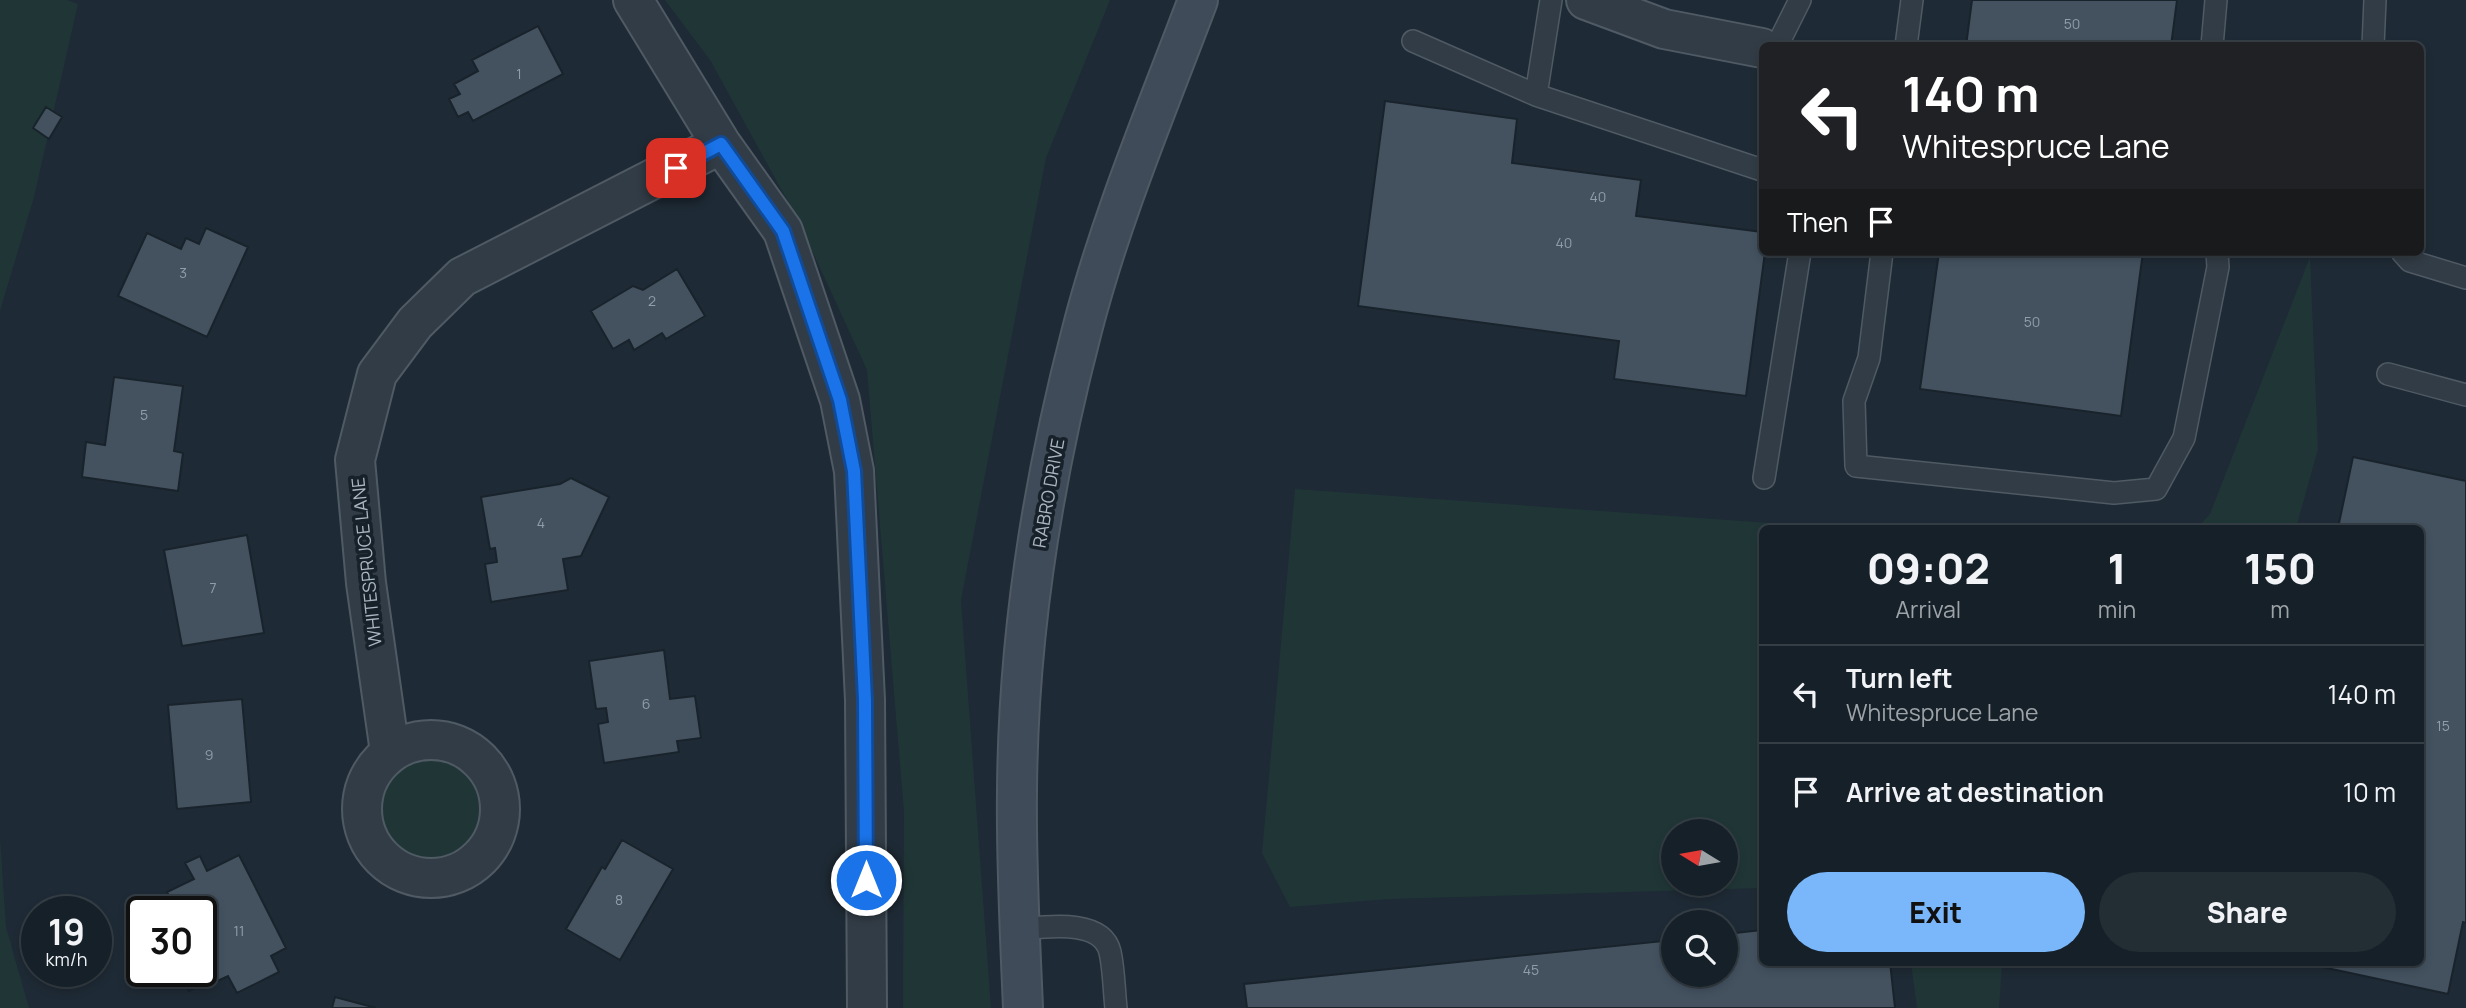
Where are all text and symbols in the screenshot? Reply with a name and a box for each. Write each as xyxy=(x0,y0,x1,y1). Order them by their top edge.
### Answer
house number: 50 xyxy=(2064,14,2080,33)
text: 140 m xyxy=(1902,60,2039,127)
house number: 1 xyxy=(516,64,522,83)
icon: left xyxy=(1787,70,1878,161)
text: Whitespruce Lane xyxy=(1902,124,2170,168)
pin xyxy=(646,138,706,198)
icon: arrive xyxy=(657,149,695,187)
house number: 40 xyxy=(1590,187,1606,206)
icon: arrive xyxy=(1862,203,1900,241)
text: Then xyxy=(1787,204,1848,240)
house number: 40 xyxy=(1556,233,1572,252)
house number: 3 xyxy=(179,263,187,282)
house number: 2 xyxy=(648,291,656,310)
house number: 50 xyxy=(2024,312,2040,331)
house number: 5 xyxy=(140,405,148,424)
street label: RABRO DRIVE xyxy=(1027,436,1069,550)
street label: WHITESPRUCE LANE xyxy=(345,476,387,648)
house number: 4 xyxy=(537,513,545,532)
text: 09:02 xyxy=(1867,539,1990,597)
text: 1 xyxy=(2107,539,2127,597)
text: 150 xyxy=(2244,539,2316,597)
house number: 7 xyxy=(209,578,217,597)
text: Arrival xyxy=(1896,593,1961,625)
text: min xyxy=(2098,593,2136,625)
text: m xyxy=(2270,593,2290,625)
text: Turn left xyxy=(1846,660,1953,696)
icon: left xyxy=(1787,675,1825,713)
text: 140 m xyxy=(2327,676,2396,712)
house number: 6 xyxy=(642,694,650,713)
text: Whitespruce Lane xyxy=(1846,696,2038,728)
house number: 15 xyxy=(2436,716,2450,735)
house number: 9 xyxy=(205,745,213,764)
icon: arrive xyxy=(1787,773,1825,811)
text: Arrive at destination xyxy=(1846,774,2104,810)
text: 10 m xyxy=(2343,774,2396,810)
north arrow xyxy=(1661,819,1738,896)
map controls xyxy=(1661,819,1738,987)
position arrow xyxy=(829,843,903,917)
button: Exit xyxy=(1787,872,2085,952)
button: Share xyxy=(2099,872,2396,952)
house number: 8 xyxy=(615,890,623,909)
speed limit sign: 30 xyxy=(126,896,217,987)
text: 19 xyxy=(48,908,85,956)
button: search xyxy=(1661,910,1738,987)
house number: 11 xyxy=(234,921,244,940)
text: km/h xyxy=(46,947,87,971)
house number: 45 xyxy=(1523,960,1539,979)

